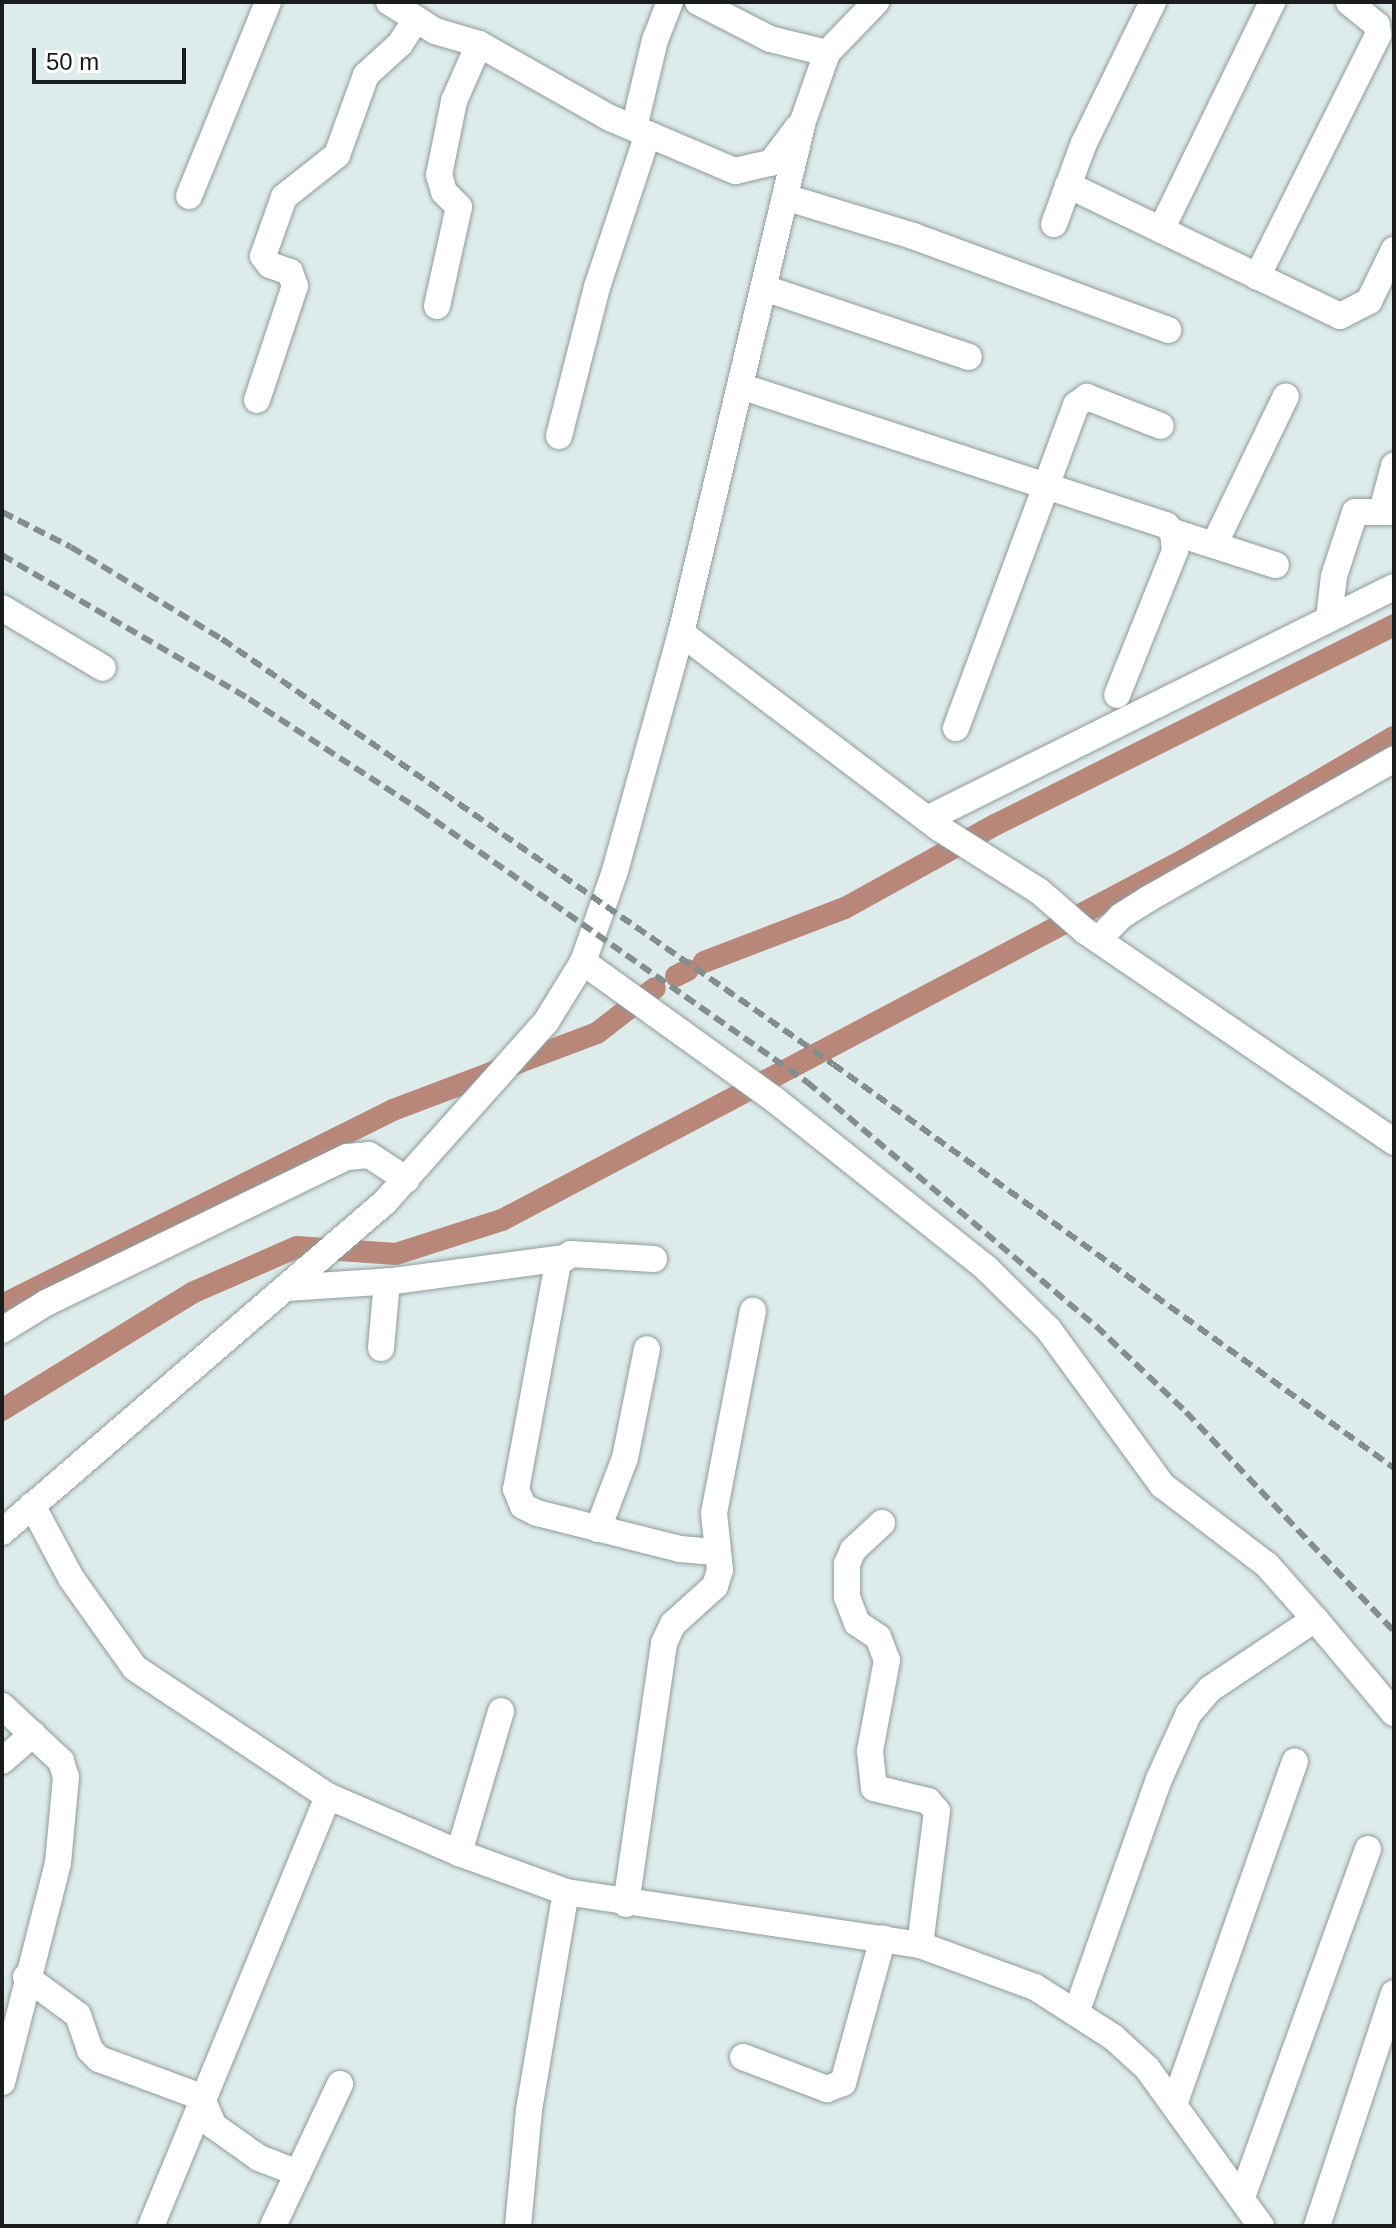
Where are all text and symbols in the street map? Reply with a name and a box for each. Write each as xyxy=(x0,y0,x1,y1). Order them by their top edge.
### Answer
scale bar xyxy=(36,32,190,82)
text: 50 m xyxy=(46,48,99,75)

